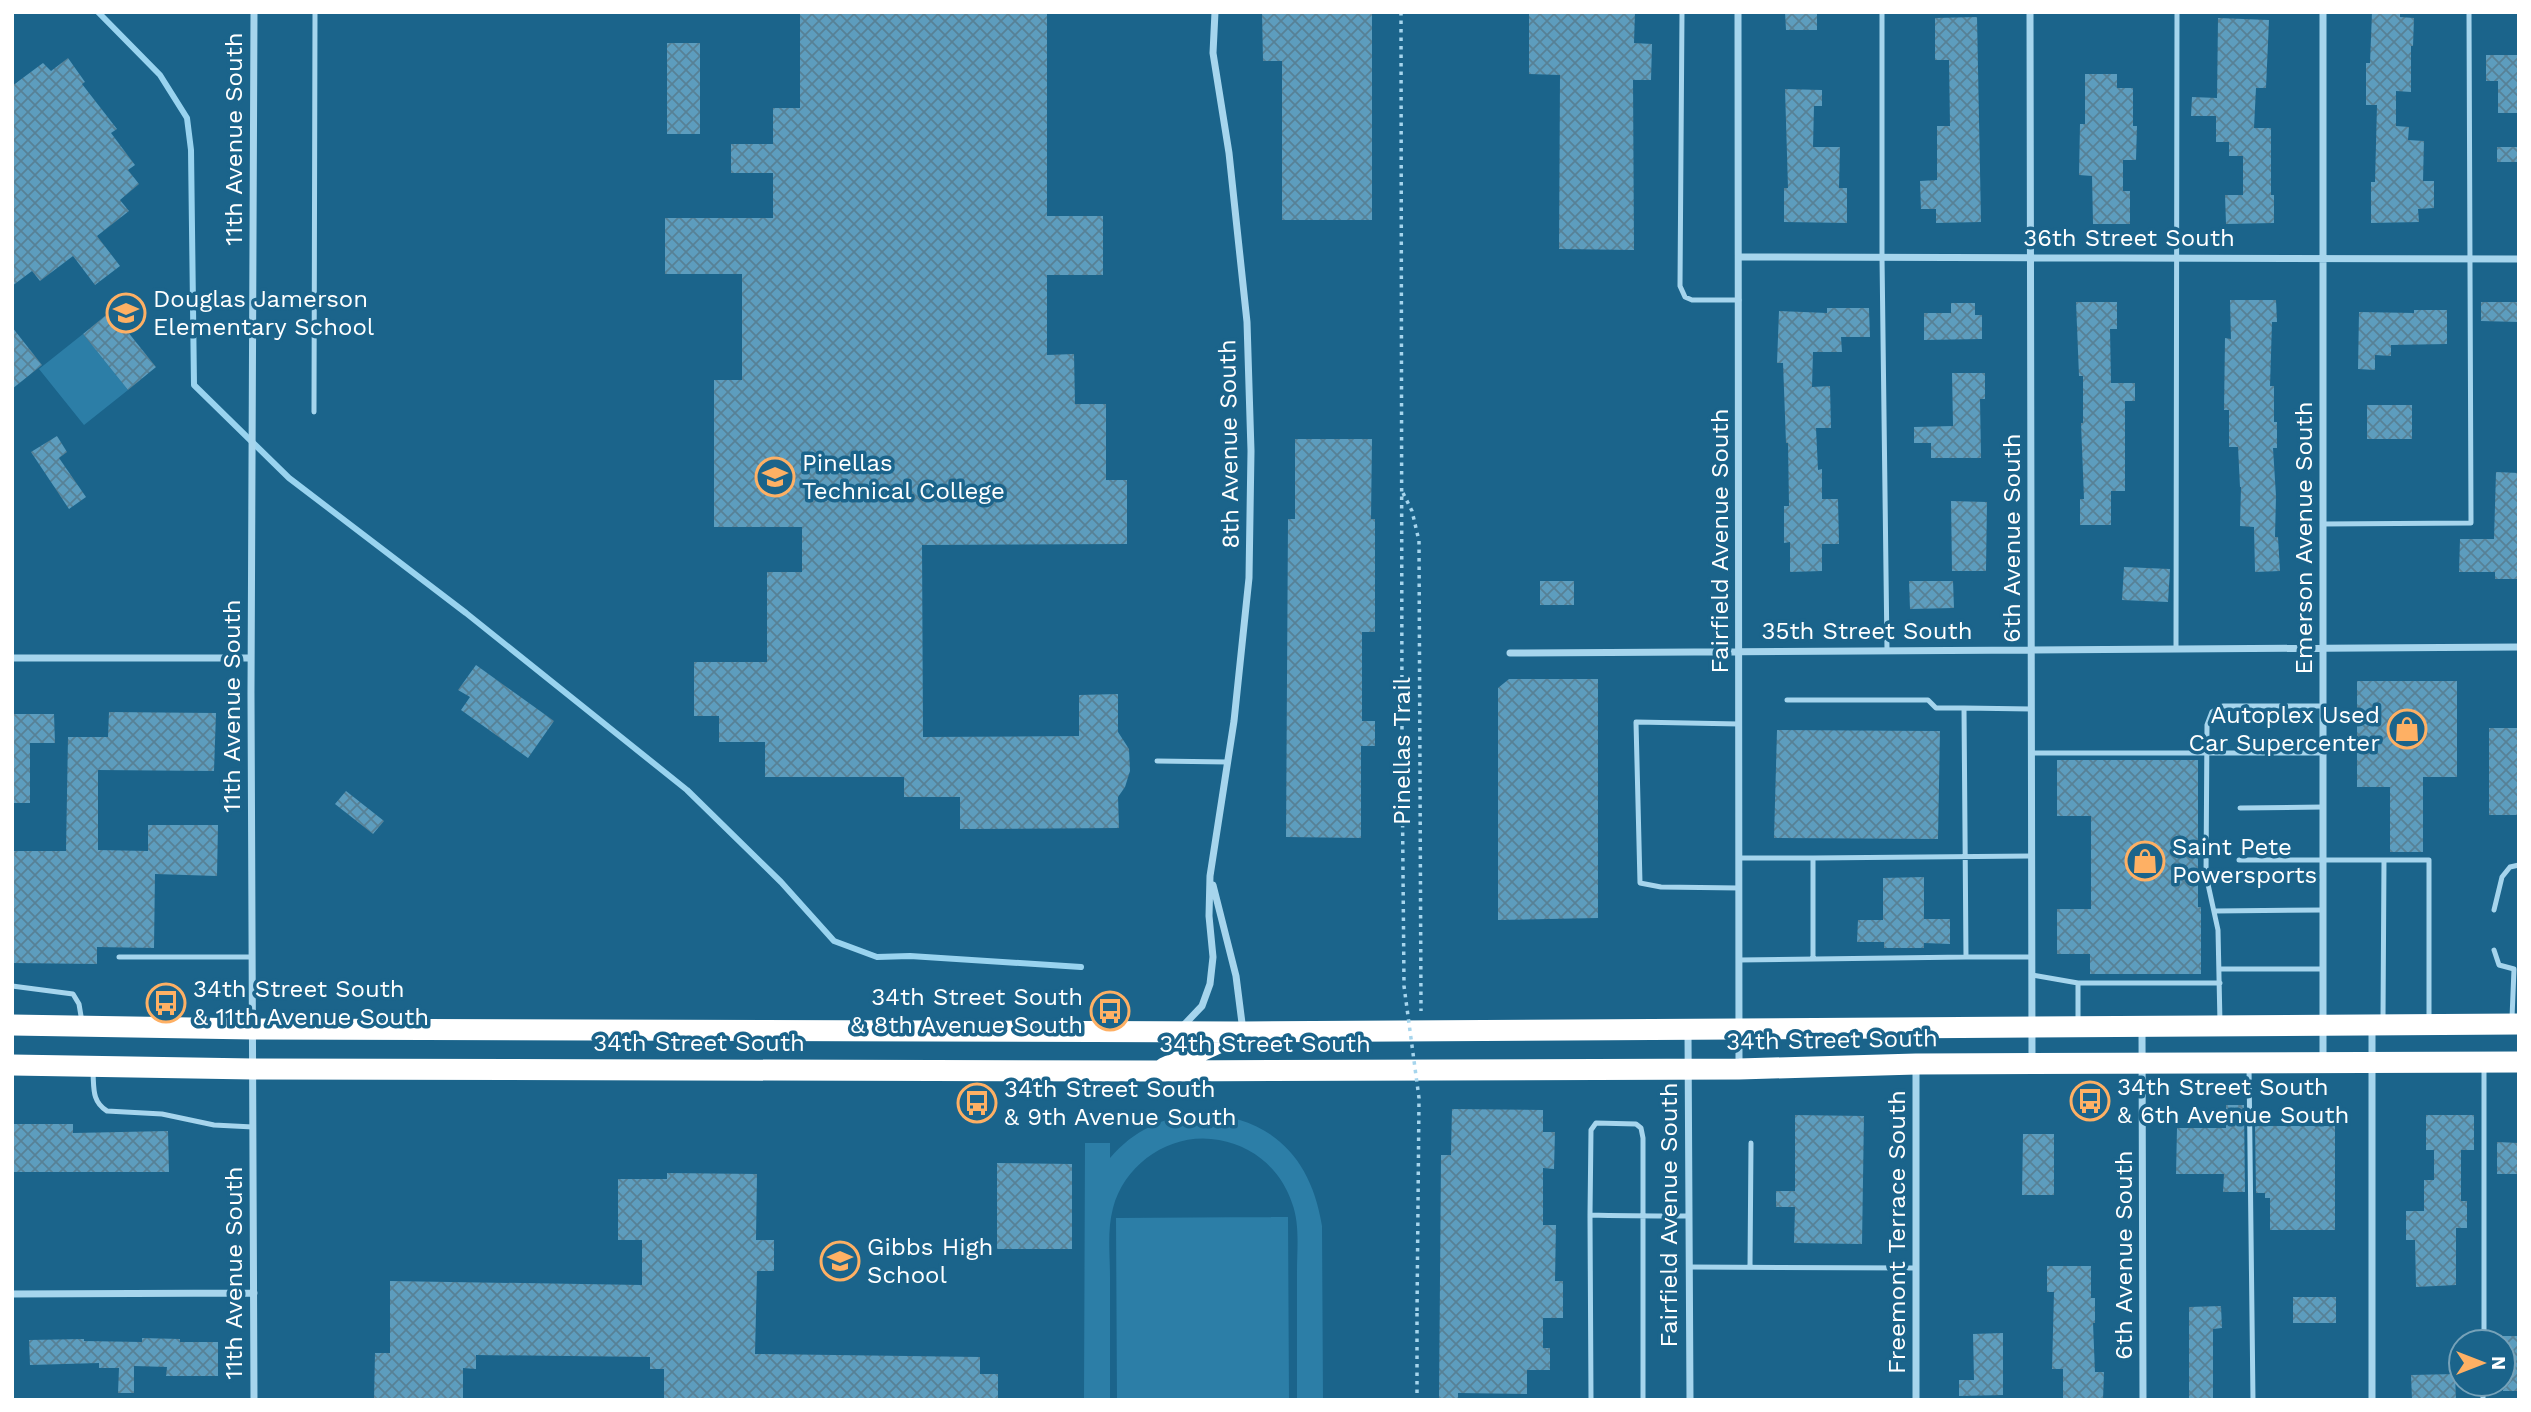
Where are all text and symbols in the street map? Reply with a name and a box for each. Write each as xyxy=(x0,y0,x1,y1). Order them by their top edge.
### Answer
street label: 11th Avenue South xyxy=(220,32,248,246)
street label: 36th Street South xyxy=(2023,224,2235,252)
place label: Douglas Jamerson Elementary School xyxy=(153,285,375,341)
school or university icon: Douglas Jamerson Elementary School xyxy=(105,292,147,334)
street label: 8th Avenue South xyxy=(1213,339,1245,549)
street label: Emerson Avenue South xyxy=(2290,401,2318,675)
street label: Fairfield Avenue South xyxy=(1706,408,1734,674)
street label: 6th Avenue South xyxy=(1998,433,2026,643)
place label: Pinellas Technical College xyxy=(802,449,1005,505)
school or university icon: Pinellas Technical College xyxy=(754,456,796,498)
street label: 11th Avenue South xyxy=(218,599,246,813)
street label: 35th Street South xyxy=(1762,617,1972,645)
street label: Pinellas Trail xyxy=(1388,676,1416,825)
place label: Autoplex Used Car Supercenter xyxy=(2188,701,2380,757)
shop icon: Autoplex Used Car Supercenter xyxy=(2386,708,2428,750)
place label: Saint Pete Powersports xyxy=(2172,833,2317,889)
shop icon: Saint Pete Powersports xyxy=(2124,840,2166,882)
place label: 34th Street South & 11th Avenue South xyxy=(193,975,429,1031)
bus stop icon: 34th Street South & 11th Avenue South xyxy=(145,982,187,1024)
place label: 34th Street South & 8th Avenue South xyxy=(850,983,1083,1039)
bus stop icon: 34th Street South & 8th Avenue South xyxy=(1089,990,1131,1032)
street label: 34th Street South xyxy=(1726,1024,1938,1056)
street label: 34th Street South xyxy=(593,1029,805,1057)
street label: 34th Street South xyxy=(1159,1030,1371,1058)
place label: 34th Street South & 6th Avenue South xyxy=(2117,1073,2349,1129)
place label: 34th Street South & 9th Avenue South xyxy=(1004,1075,1237,1131)
bus stop icon: 34th Street South & 6th Avenue South xyxy=(2069,1080,2111,1122)
bus stop icon: 34th Street South & 9th Avenue South xyxy=(956,1082,998,1124)
street label: Fairfield Avenue South xyxy=(1655,1082,1683,1348)
street label: Freemont Terrace South xyxy=(1883,1090,1911,1374)
street label: 6th Avenue South xyxy=(2110,1150,2138,1360)
street label: 11th Avenue South xyxy=(220,1166,248,1380)
place label: Gibbs High School xyxy=(867,1233,993,1289)
school or university icon: Gibbs High School xyxy=(819,1240,861,1282)
north arrow xyxy=(2447,1328,2517,1398)
text: N xyxy=(2487,1356,2510,1370)

